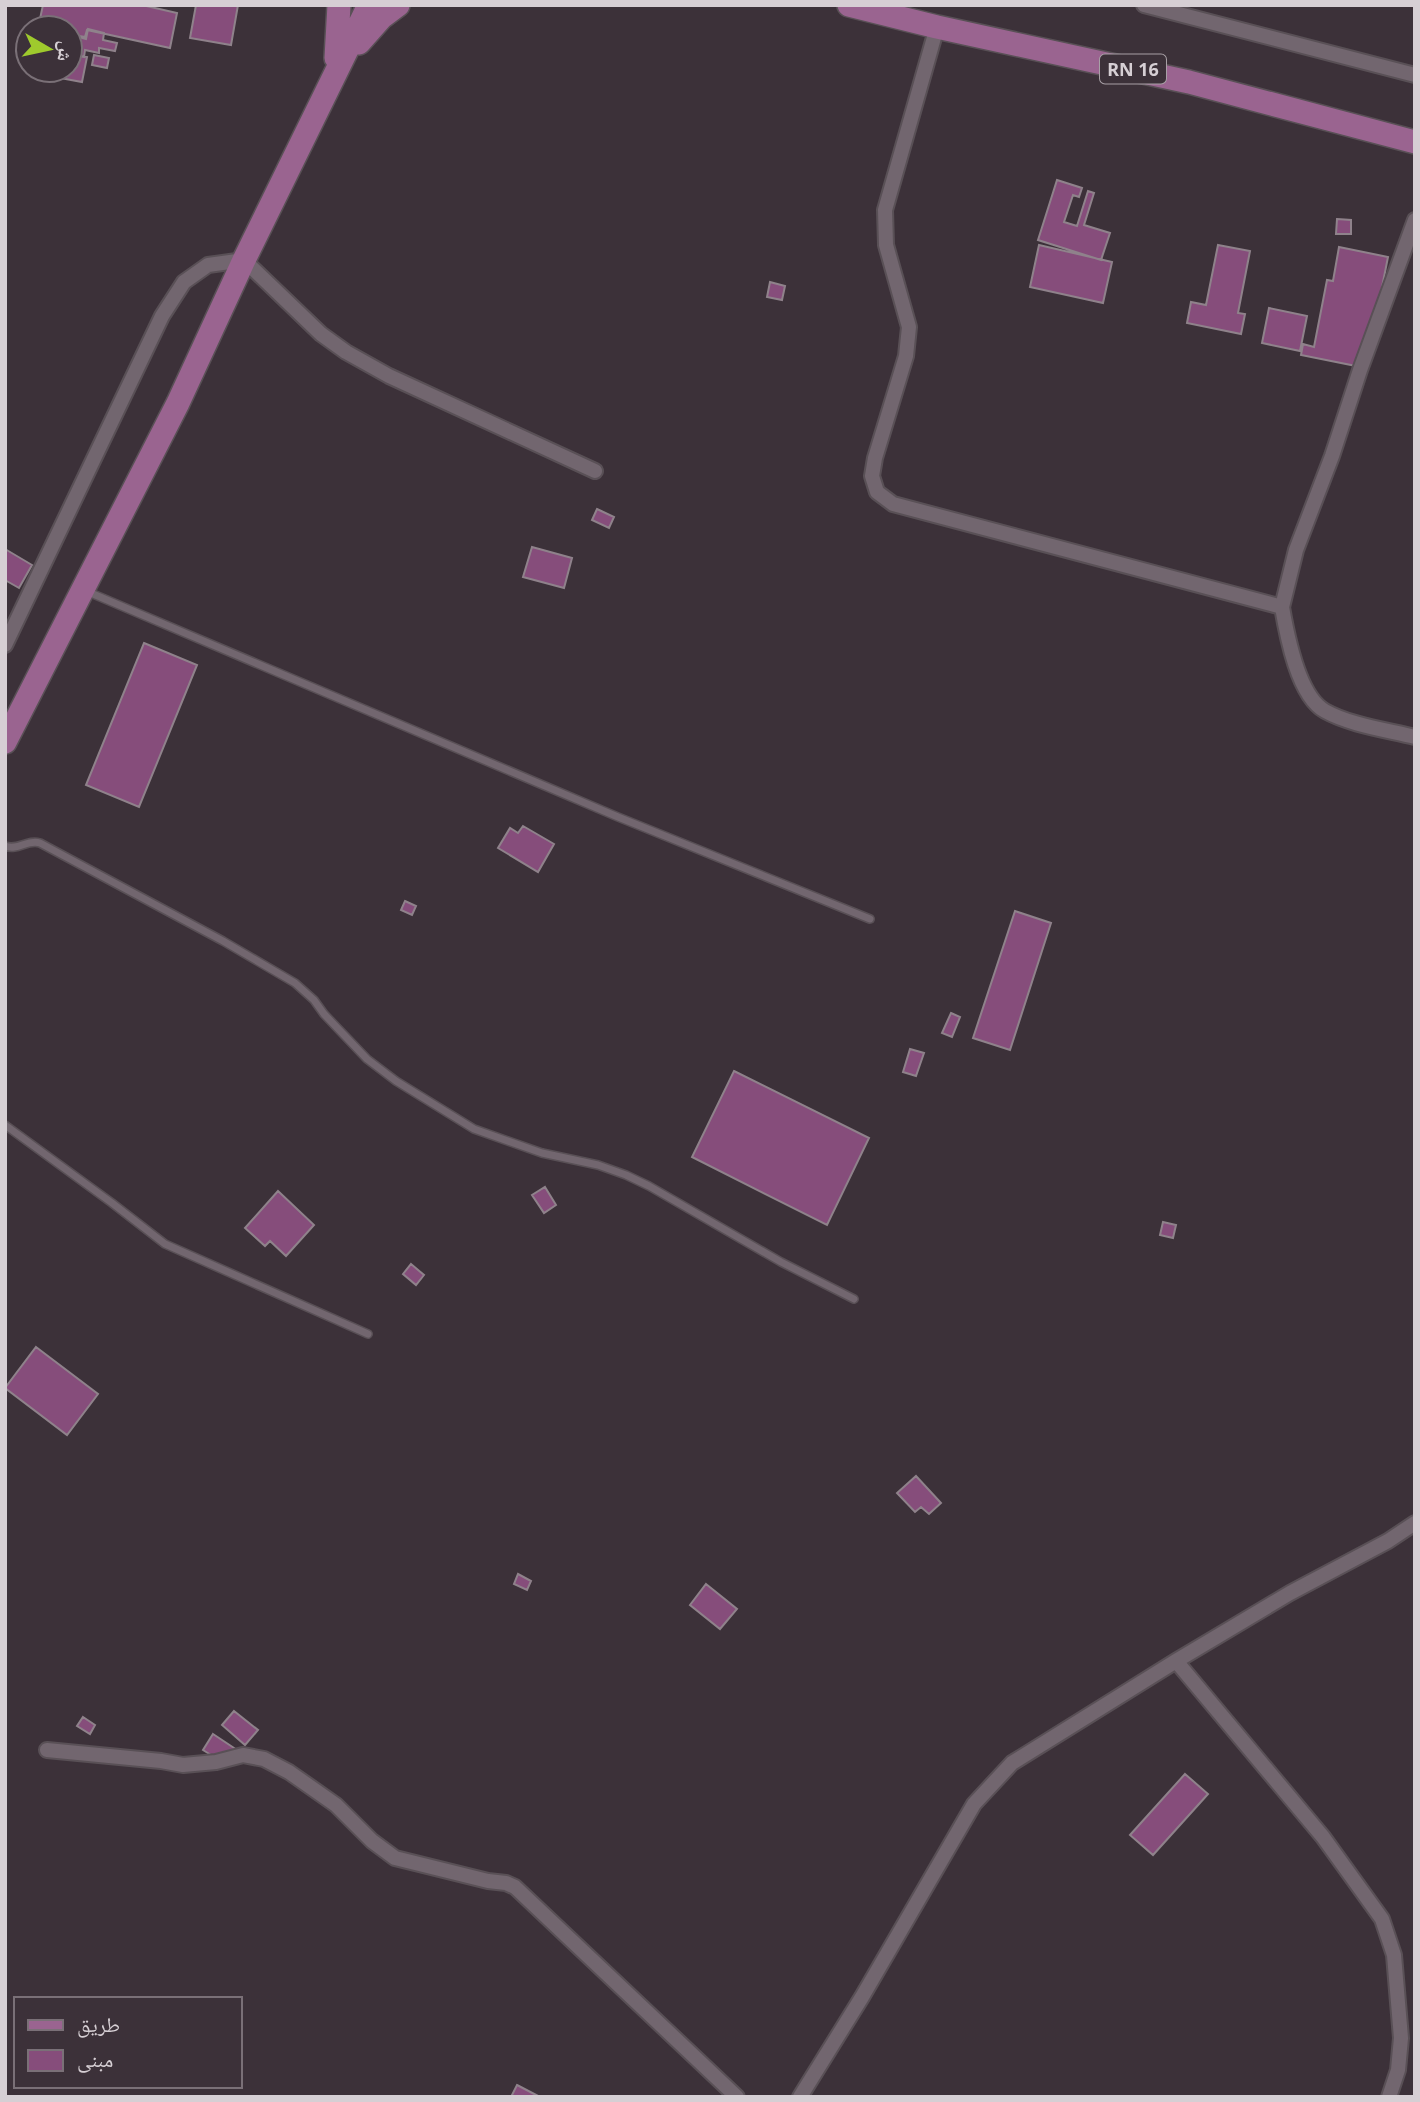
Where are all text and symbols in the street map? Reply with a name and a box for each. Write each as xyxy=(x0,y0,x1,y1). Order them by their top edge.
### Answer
north arrow xyxy=(14,14,84,84)
text: ش xyxy=(51,40,80,64)
road number: RN 16 xyxy=(1100,55,1166,84)
legend xyxy=(14,1997,242,2088)
text: طريق xyxy=(77,2010,120,2038)
text: مبنى xyxy=(77,2045,113,2073)

